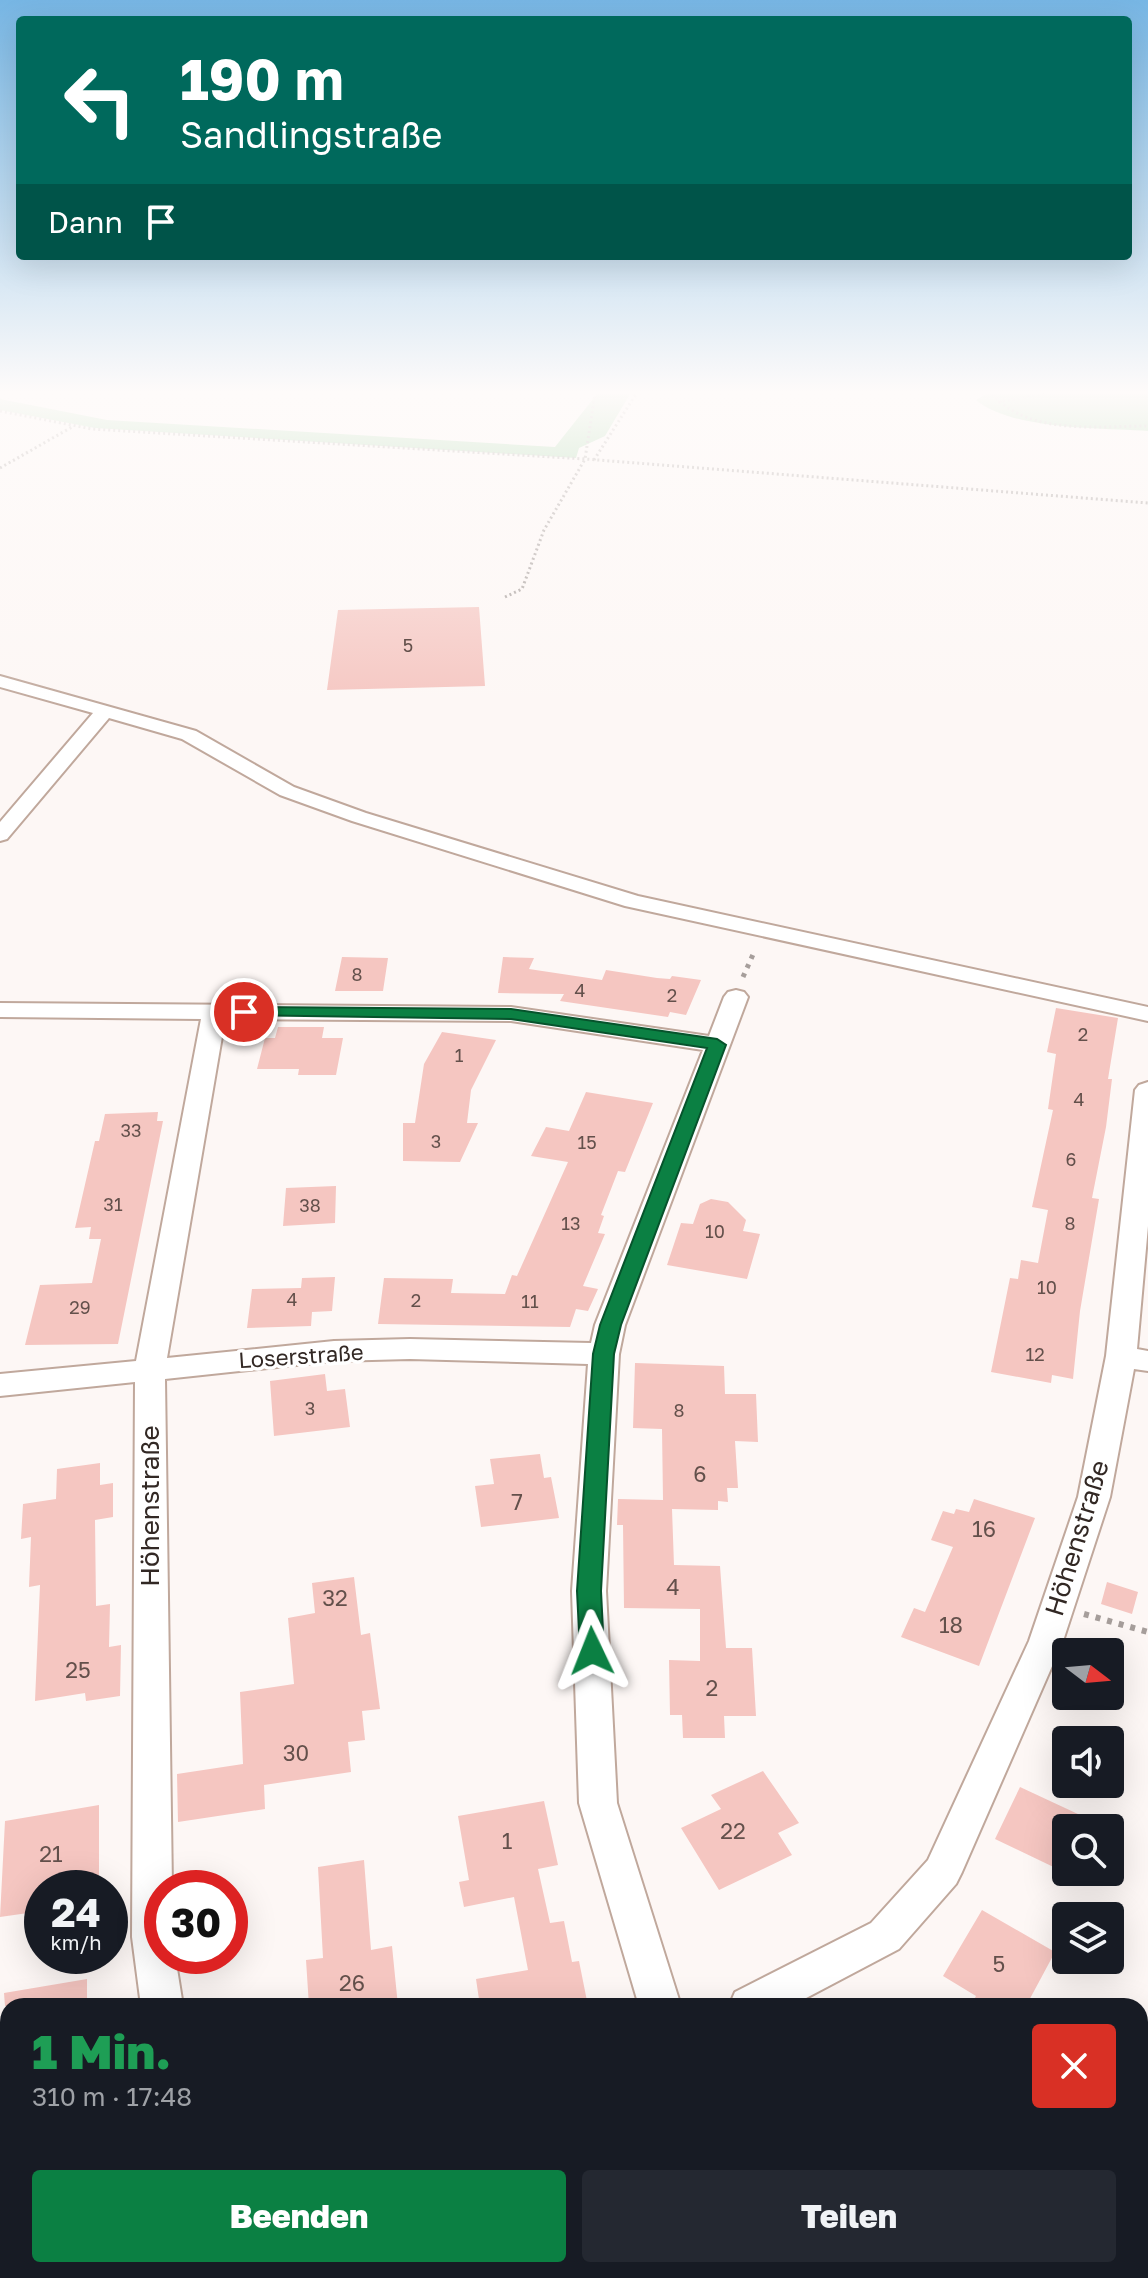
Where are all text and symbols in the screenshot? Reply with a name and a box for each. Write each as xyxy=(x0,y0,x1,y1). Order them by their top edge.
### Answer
text: 190 m xyxy=(180,45,344,112)
icon: left xyxy=(48,48,152,152)
text: Sandlingstraße xyxy=(180,113,442,156)
icon: arrive xyxy=(139,200,183,244)
text: Dann xyxy=(48,204,123,240)
house number: 5 xyxy=(403,634,413,656)
house number: 8 xyxy=(352,963,362,985)
pin xyxy=(210,978,278,1046)
house number: 4 xyxy=(575,979,586,1001)
house number: 2 xyxy=(667,984,677,1006)
icon: arrive xyxy=(222,990,266,1034)
house number: 2 xyxy=(1078,1023,1088,1045)
house number: 1 xyxy=(455,1044,464,1066)
house number: 4 xyxy=(1074,1088,1085,1110)
house number: 33 xyxy=(120,1119,142,1141)
house number: 3 xyxy=(431,1130,441,1152)
house number: 15 xyxy=(577,1131,597,1153)
house number: 6 xyxy=(1066,1148,1076,1170)
house number: 31 xyxy=(103,1193,123,1215)
house number: 38 xyxy=(299,1194,321,1216)
house number: 13 xyxy=(561,1212,581,1234)
house number: 8 xyxy=(1065,1212,1075,1234)
house number: 10 xyxy=(705,1220,725,1242)
house number: 10 xyxy=(1037,1276,1057,1298)
house number: 4 xyxy=(287,1288,298,1310)
house number: 2 xyxy=(411,1289,421,1311)
house number: 11 xyxy=(521,1290,539,1312)
house number: 29 xyxy=(69,1296,91,1318)
street label: Loserstraße xyxy=(238,1338,364,1373)
house number: 12 xyxy=(1025,1343,1045,1365)
house number: 3 xyxy=(305,1397,315,1419)
house number: 8 xyxy=(674,1399,684,1421)
street label: Höhenstraße xyxy=(134,1425,165,1587)
street label: Höhenstraße xyxy=(1038,1456,1115,1620)
house number: 6 xyxy=(693,1460,707,1487)
house number: 7 xyxy=(511,1488,523,1515)
house number: 16 xyxy=(972,1515,996,1542)
house number: 4 xyxy=(666,1573,680,1600)
house number: 32 xyxy=(322,1584,348,1611)
position arrow xyxy=(550,1609,634,1693)
house number: 18 xyxy=(939,1611,963,1638)
north arrow xyxy=(1052,1638,1124,1710)
map controls xyxy=(1052,1638,1124,1974)
house number: 25 xyxy=(65,1656,91,1683)
house number: 2 xyxy=(706,1674,718,1701)
button: sound xyxy=(1052,1726,1124,1798)
house number: 30 xyxy=(283,1739,309,1766)
button: search xyxy=(1052,1814,1124,1886)
house number: 22 xyxy=(720,1817,746,1844)
house number: 1 xyxy=(502,1827,513,1854)
house number: 21 xyxy=(39,1840,63,1867)
speed limit sign: 30 xyxy=(144,1870,248,1974)
text: 24 xyxy=(51,1888,101,1936)
button: layers xyxy=(1052,1902,1124,1974)
text: km/h xyxy=(51,1930,101,1954)
house number: 5 xyxy=(993,1950,1005,1977)
house number: 26 xyxy=(339,1969,365,1996)
text: 1 Min. xyxy=(32,2022,171,2080)
button: close xyxy=(1032,2024,1116,2108)
text: 310 m · 17:48 xyxy=(32,2081,192,2112)
button: Beenden xyxy=(32,2170,566,2262)
button: Teilen xyxy=(582,2170,1116,2262)

